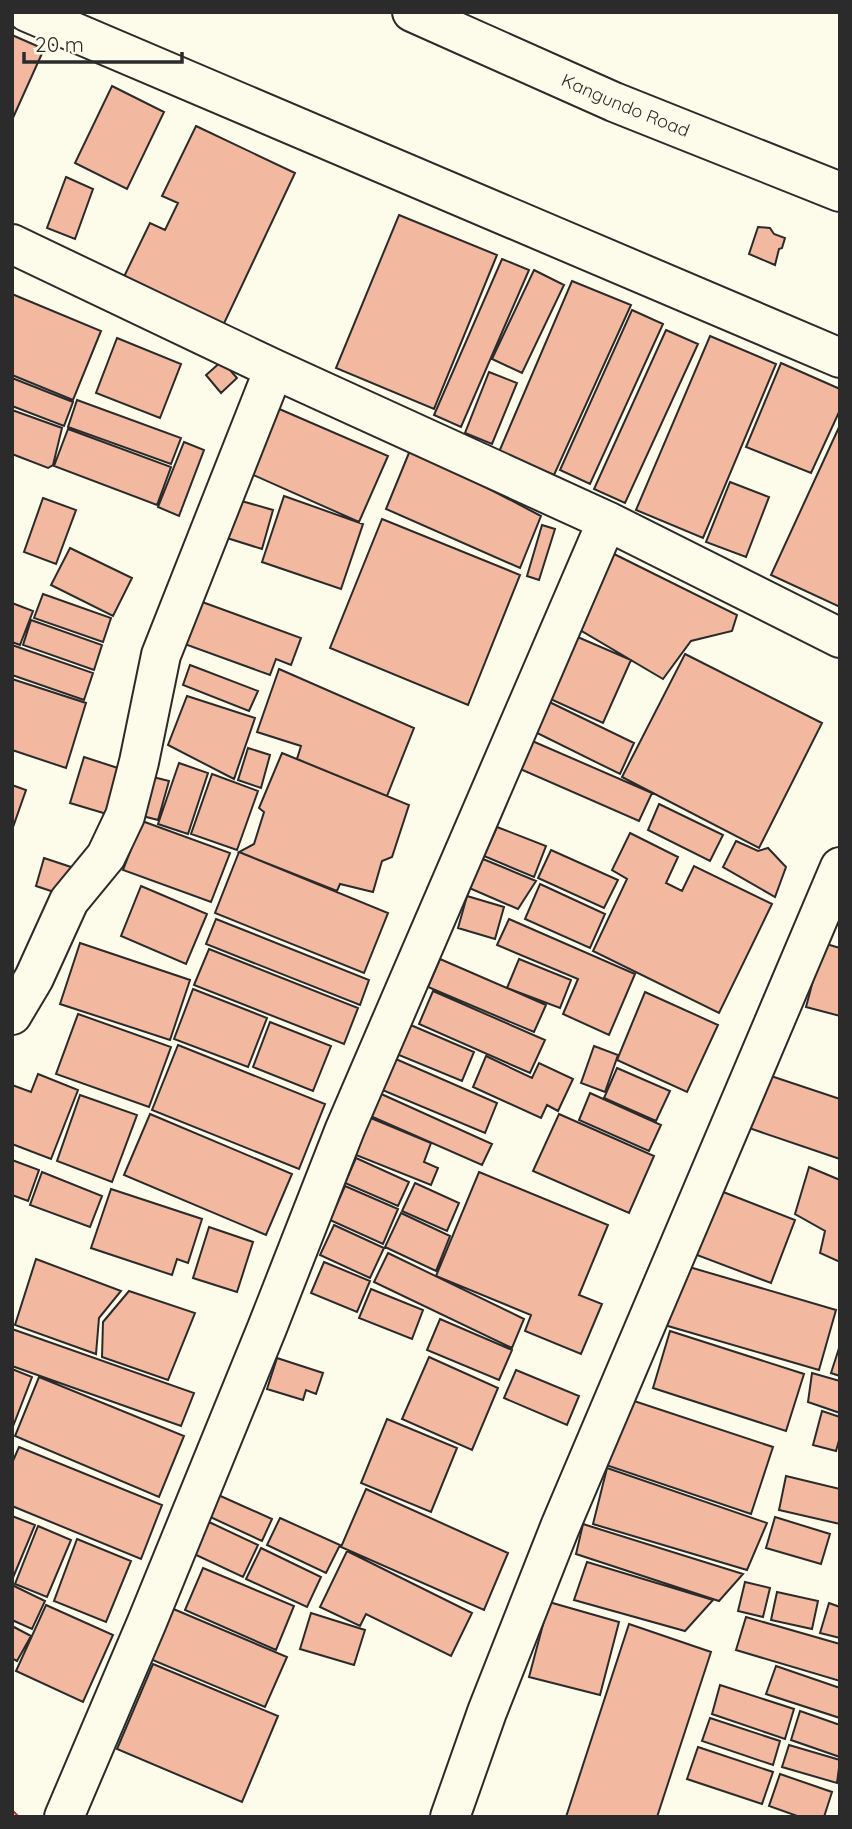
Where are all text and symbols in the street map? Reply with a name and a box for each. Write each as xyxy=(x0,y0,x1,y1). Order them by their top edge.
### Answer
scale bar xyxy=(24,21,182,65)
text: 20 m xyxy=(35,31,84,57)
street label: Kangundo Road xyxy=(558,68,693,142)

